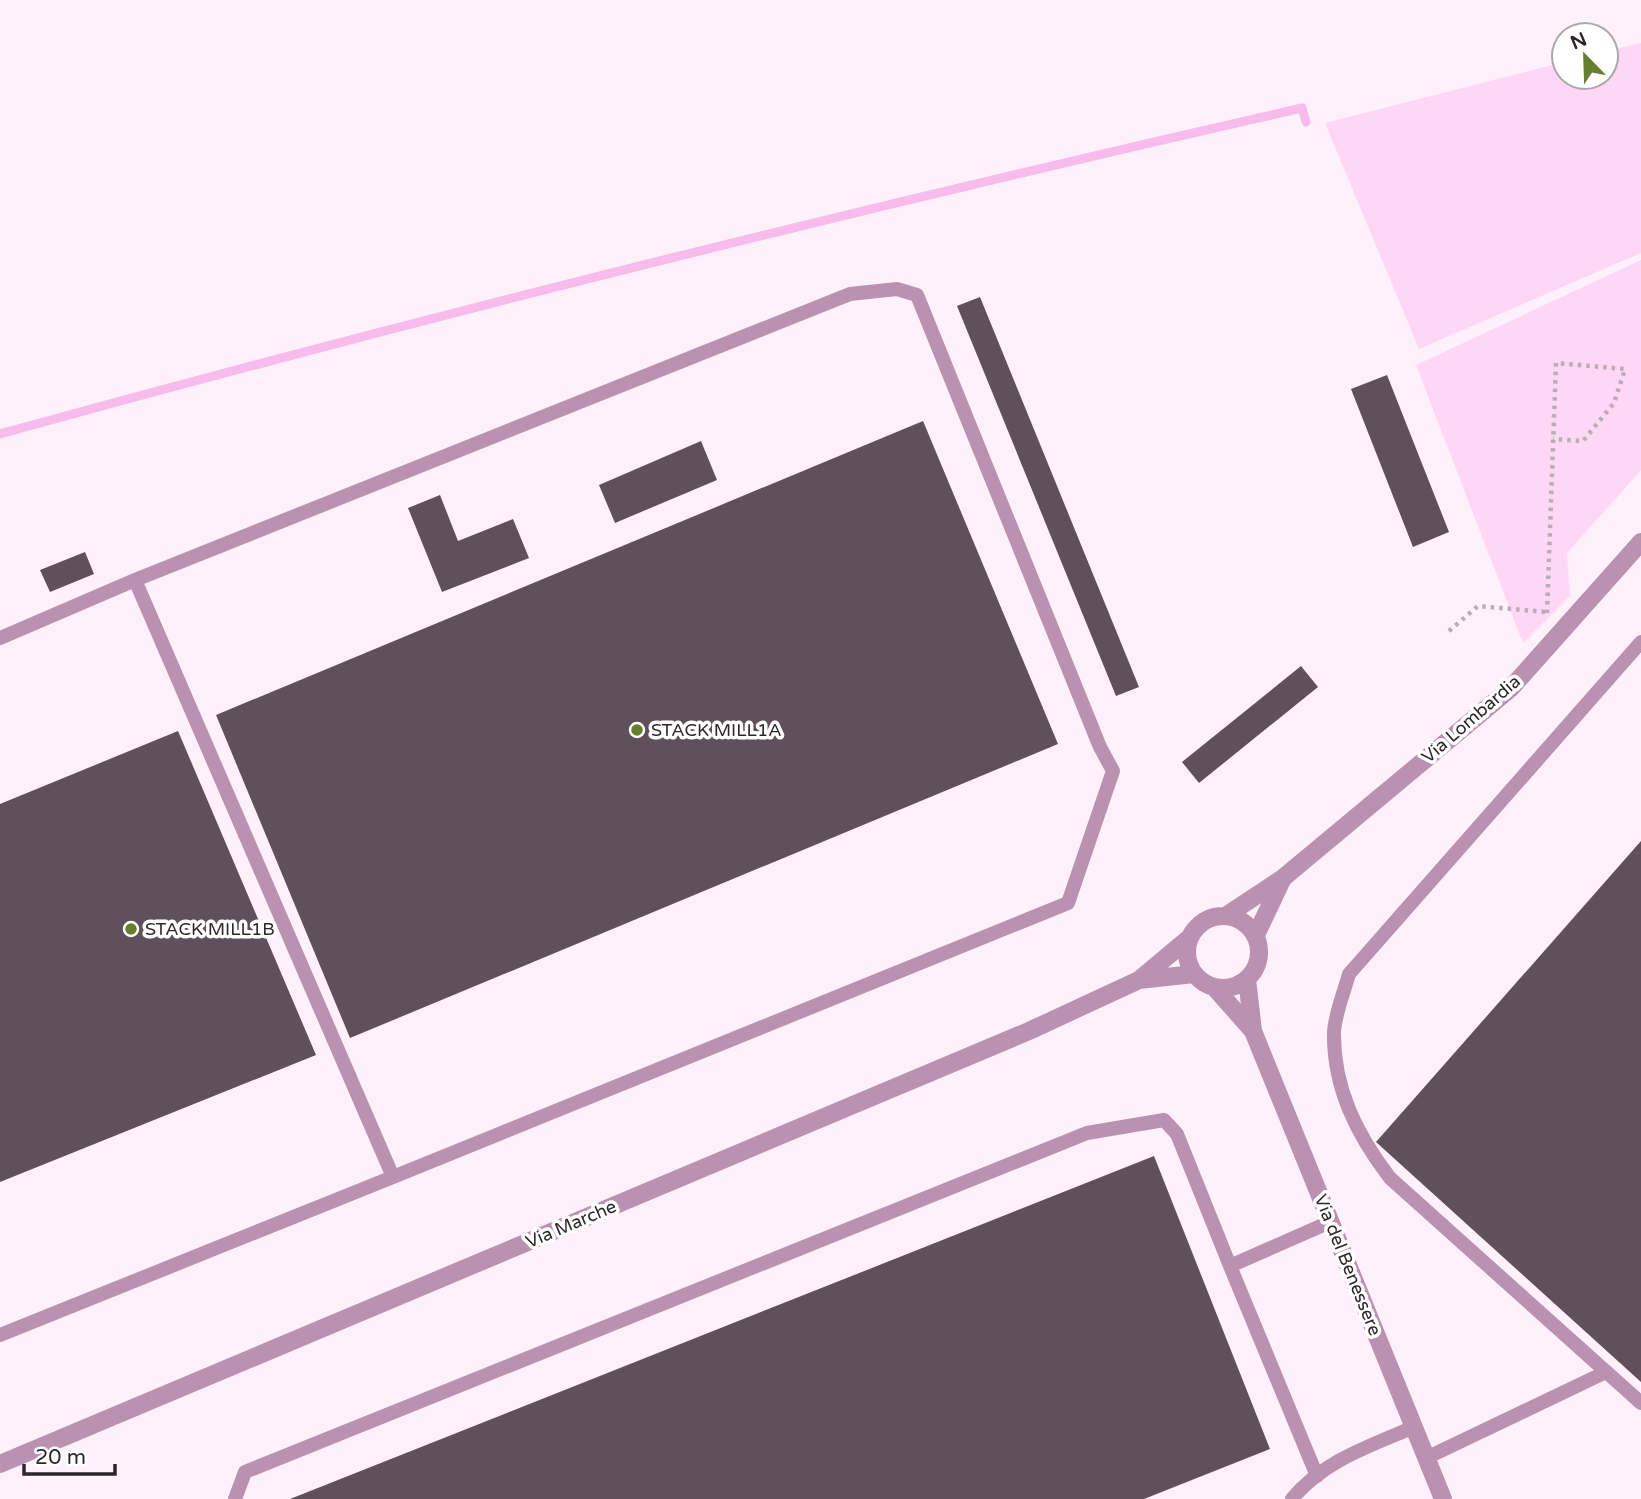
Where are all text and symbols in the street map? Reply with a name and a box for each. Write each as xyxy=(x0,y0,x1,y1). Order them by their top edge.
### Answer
north arrow xyxy=(1550,21,1620,91)
text: N xyxy=(1567,28,1590,54)
street label: Via Lombardia xyxy=(1417,670,1525,768)
place label: STACK MILL1A xyxy=(651,719,782,741)
marker: STACK MILL1A xyxy=(629,722,645,738)
place label: STACK MILL1B xyxy=(145,918,275,940)
marker: STACK MILL1B xyxy=(123,921,139,937)
street label: Via del Benessere xyxy=(1310,1191,1386,1339)
street label: Via Marche xyxy=(522,1195,620,1253)
scale bar xyxy=(24,1432,116,1476)
text: 20 m xyxy=(35,1445,86,1470)

